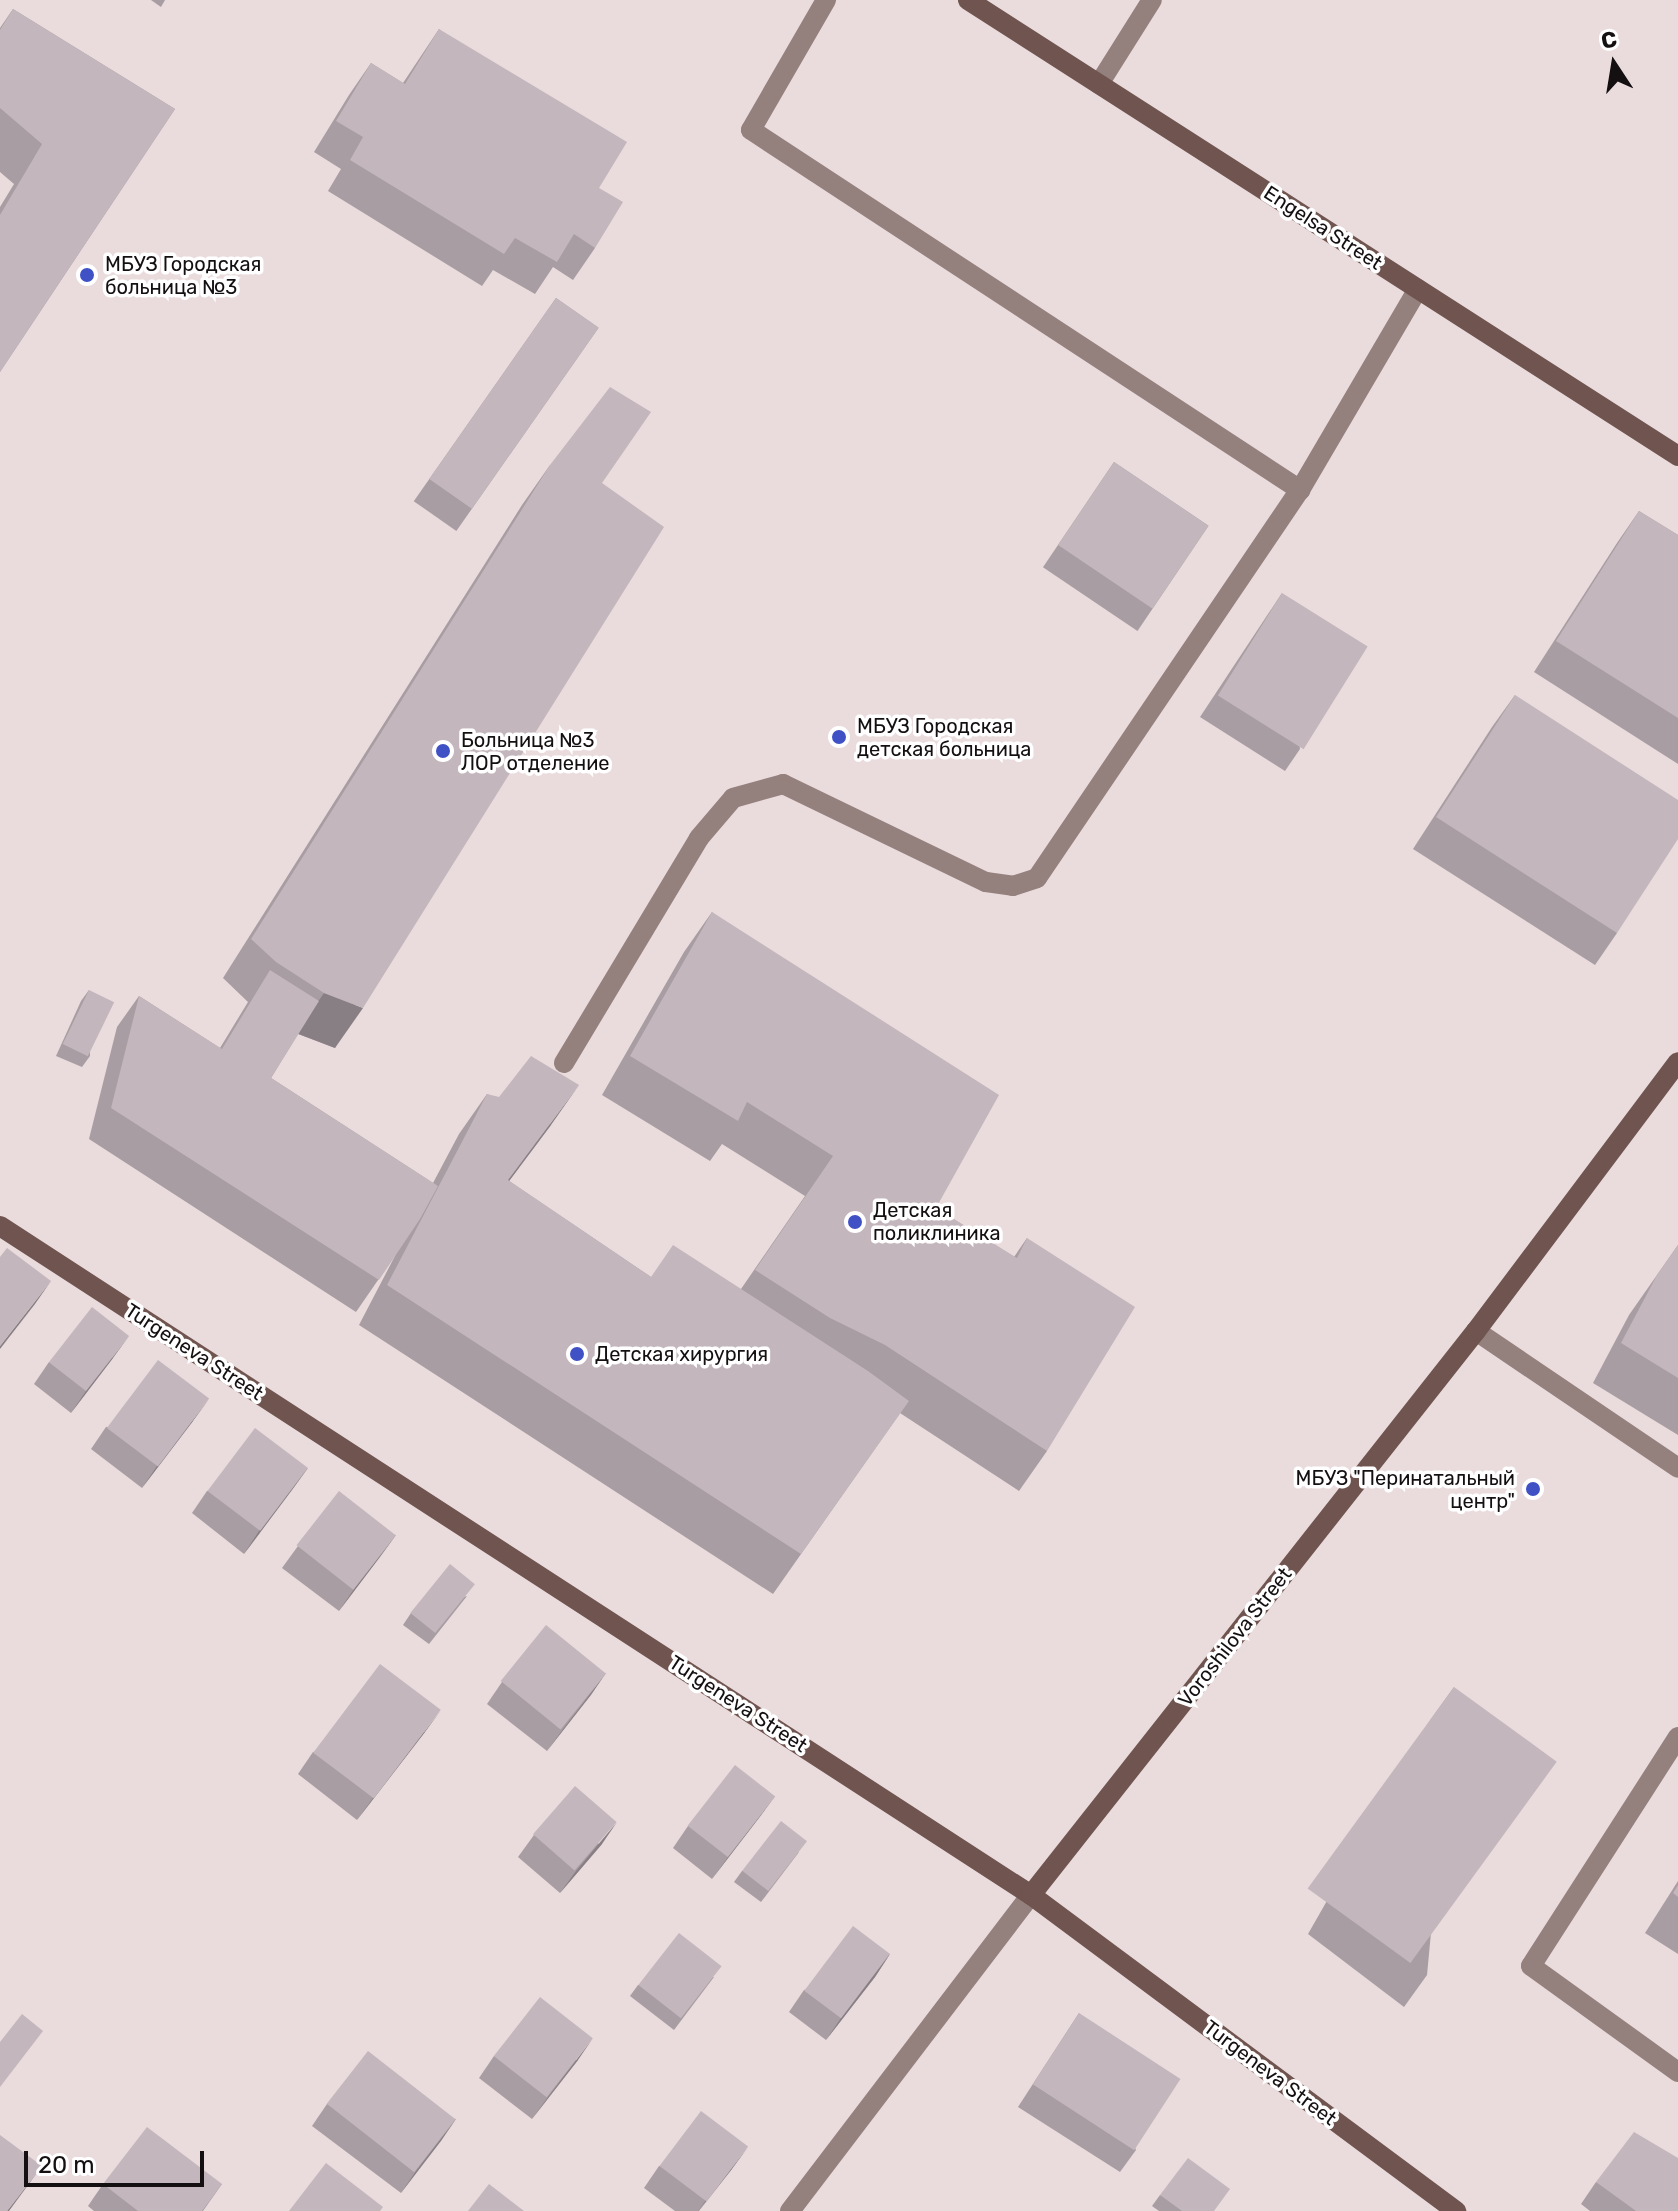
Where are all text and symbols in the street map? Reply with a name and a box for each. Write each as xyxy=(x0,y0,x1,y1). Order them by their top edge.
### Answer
north arrow xyxy=(1574,24,1654,104)
text: С xyxy=(1599,25,1619,55)
street label: Engelsa Street xyxy=(1259,181,1387,275)
place label: МБУЗ Городская больница №3 xyxy=(105,252,261,299)
marker: МБУЗ Городская больница №3 xyxy=(76,264,98,286)
place label: МБУЗ Городская детская больница xyxy=(857,714,1031,761)
marker: МБУЗ Городская детская больница xyxy=(828,726,850,748)
place label: Больница №3 ЛОР отделение xyxy=(461,728,610,775)
marker: Больница №3 ЛОР отделение xyxy=(432,740,454,762)
place label: Детская поликлиника xyxy=(873,1198,1001,1245)
marker: Детская поликлиника xyxy=(844,1211,866,1233)
street label: Turgeneva Street xyxy=(120,1298,268,1406)
place label: Детская хирургия xyxy=(595,1342,768,1366)
marker: Детская хирургия xyxy=(566,1343,588,1365)
place label: МБУЗ "Перинатальный центр" xyxy=(1296,1466,1515,1513)
marker: МБУЗ "Перинатальный центр" xyxy=(1522,1478,1544,1500)
street label: Voroshilova Street xyxy=(1173,1563,1297,1711)
street label: Turgeneva Street xyxy=(664,1650,812,1758)
street label: Turgeneva Street xyxy=(1199,2015,1341,2131)
scale bar xyxy=(28,2135,208,2185)
text: 20 m xyxy=(38,2151,95,2179)

